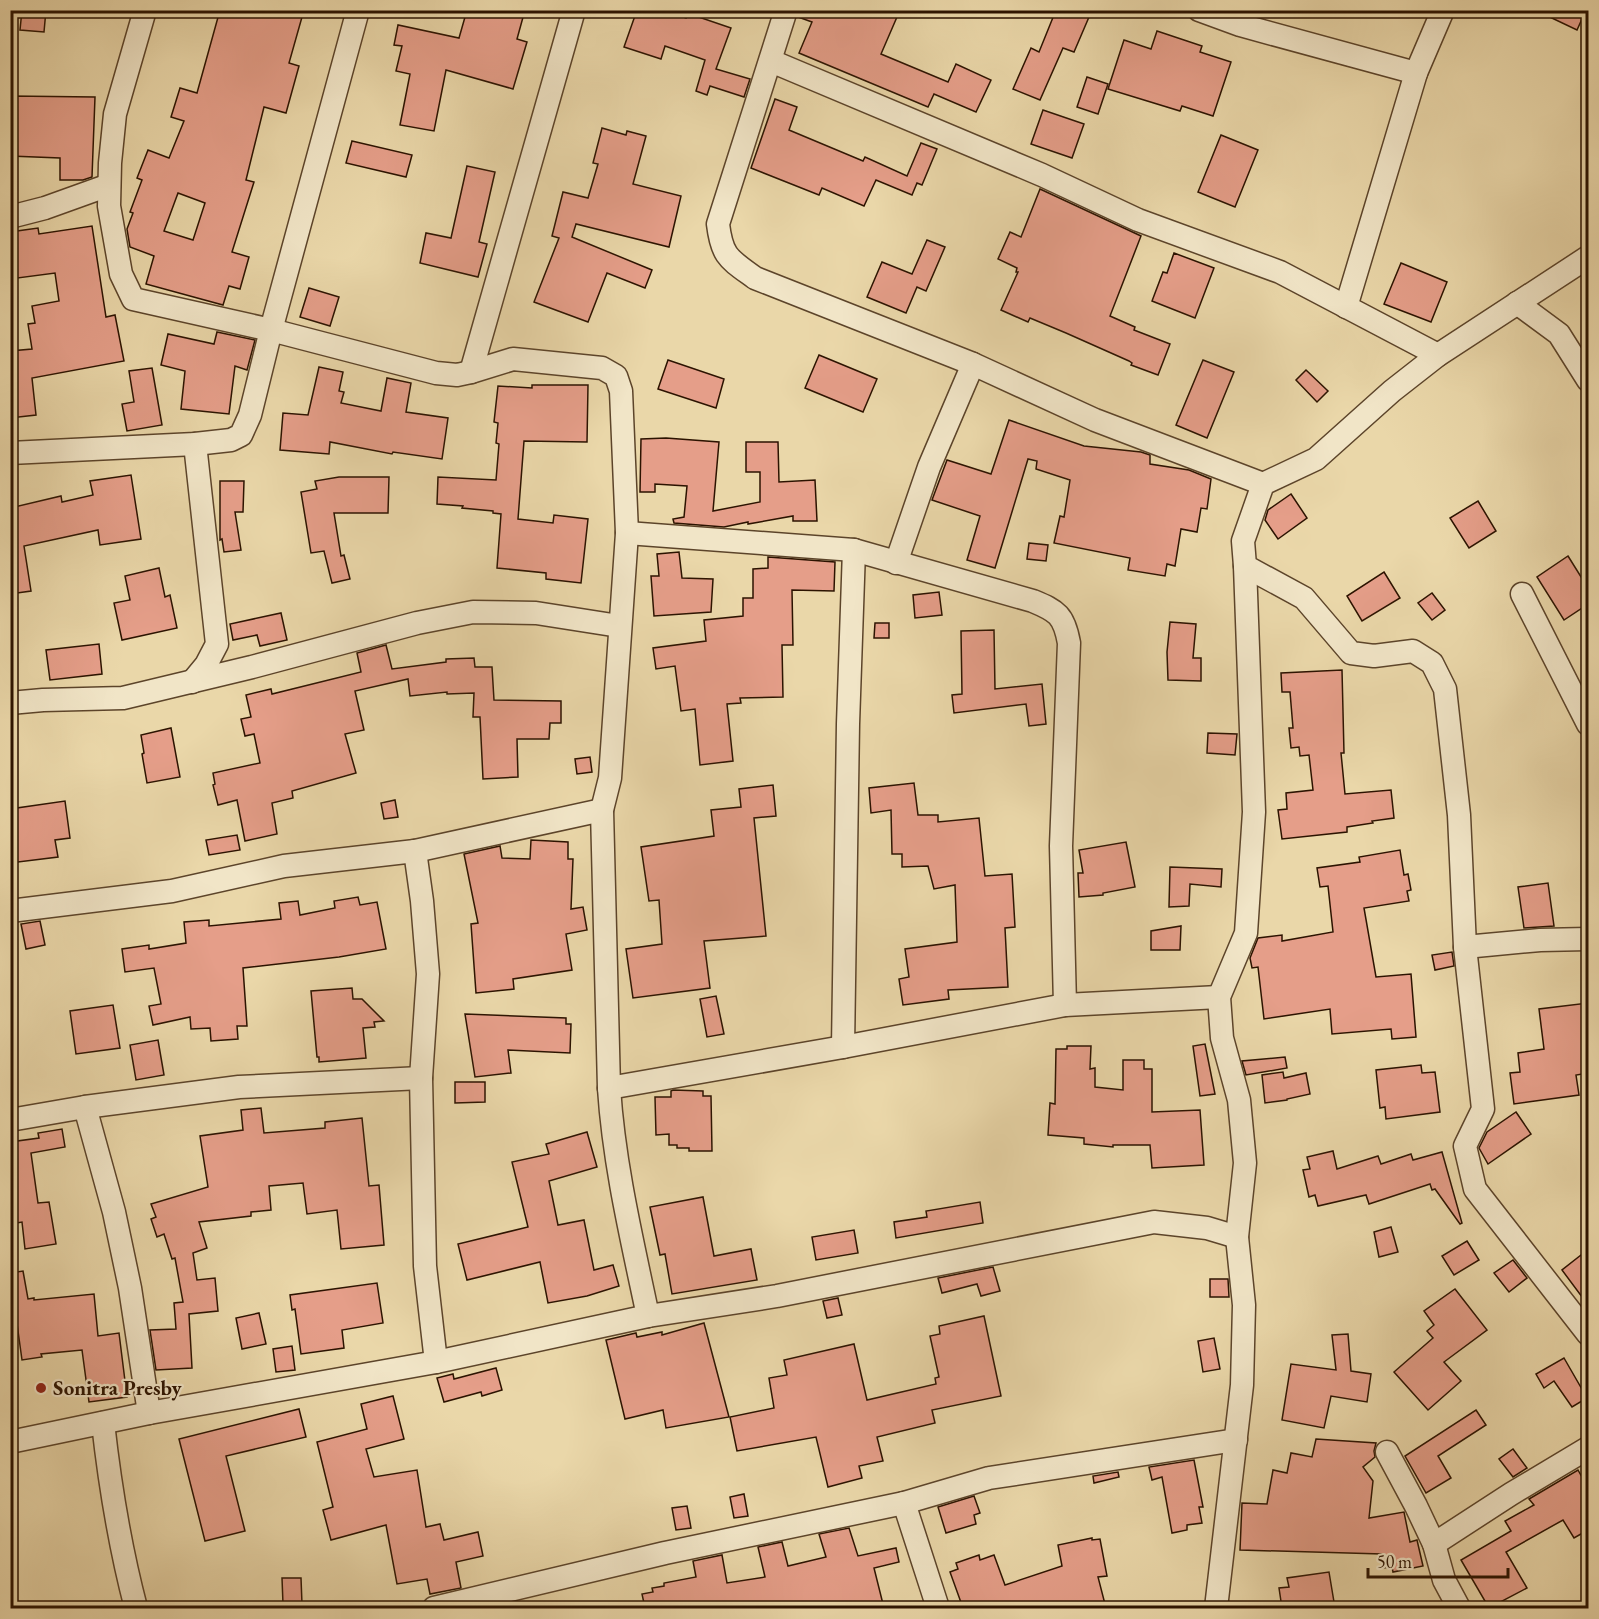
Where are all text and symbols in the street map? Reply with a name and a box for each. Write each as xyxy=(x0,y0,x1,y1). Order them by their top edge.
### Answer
place label: Sonitra Presby xyxy=(53,1374,183,1401)
marker: Sonitra Presby xyxy=(34,1381,48,1395)
scale bar xyxy=(1368,1541,1508,1579)
text: 50 m xyxy=(1377,1550,1412,1573)

